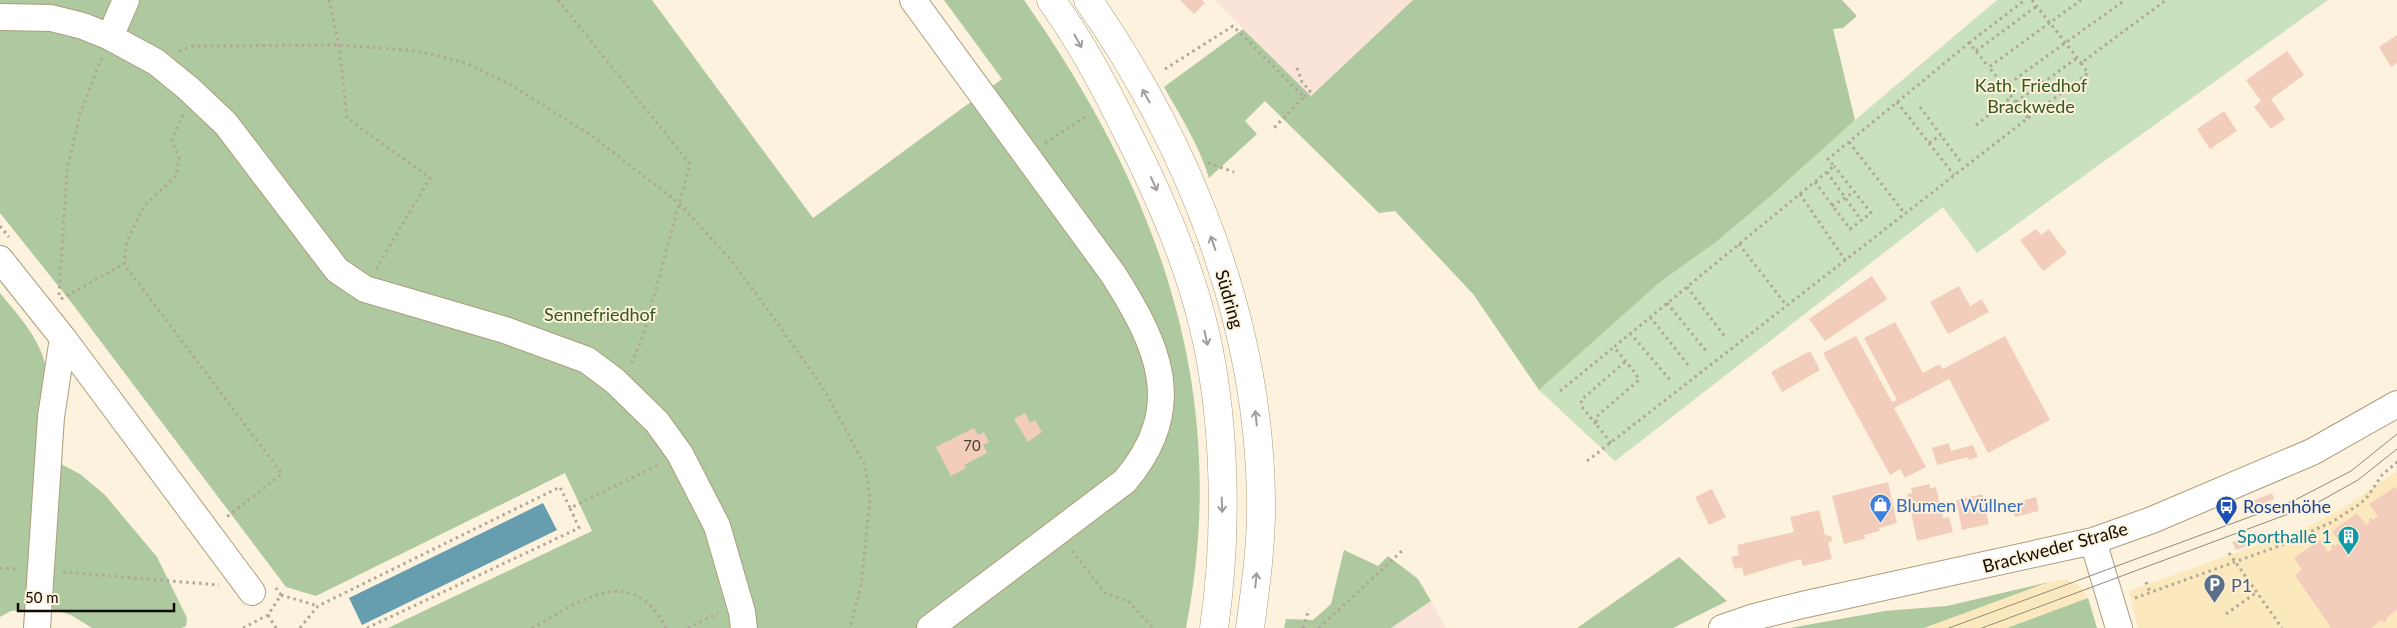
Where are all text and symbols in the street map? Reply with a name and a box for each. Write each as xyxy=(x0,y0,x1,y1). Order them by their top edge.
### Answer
one-way arrow xyxy=(1073,33,1083,47)
park label: Kath. Friedhof Brackwede xyxy=(1975,74,2088,117)
one-way arrow xyxy=(1140,89,1150,103)
one-way arrow xyxy=(1149,176,1159,191)
one-way arrow xyxy=(1208,235,1218,251)
street label: Südring xyxy=(1211,267,1249,331)
park label: Sennefriedhof xyxy=(544,303,657,325)
one-way arrow xyxy=(1202,329,1211,345)
one-way arrow xyxy=(1251,410,1261,426)
house number: 70 xyxy=(963,436,981,454)
shop icon: Blumen Wüllner xyxy=(1868,493,1892,524)
place label: Blumen Wüllner xyxy=(1896,494,2023,516)
bus stop icon: Rosenhöhe xyxy=(2215,494,2239,525)
place label: Rosenhöhe xyxy=(2243,495,2331,517)
one-way arrow xyxy=(1217,497,1226,513)
street label: Brackweder Straße xyxy=(1980,517,2130,577)
building icon: Sporthalle 1 xyxy=(2336,524,2360,555)
place label: Sporthalle 1 xyxy=(2237,525,2332,547)
one-way arrow xyxy=(1251,572,1261,588)
parking icon: P1 xyxy=(2203,573,2227,604)
place label: P1 xyxy=(2231,574,2252,596)
scale bar xyxy=(18,580,174,612)
text: 50 m xyxy=(25,588,59,606)

